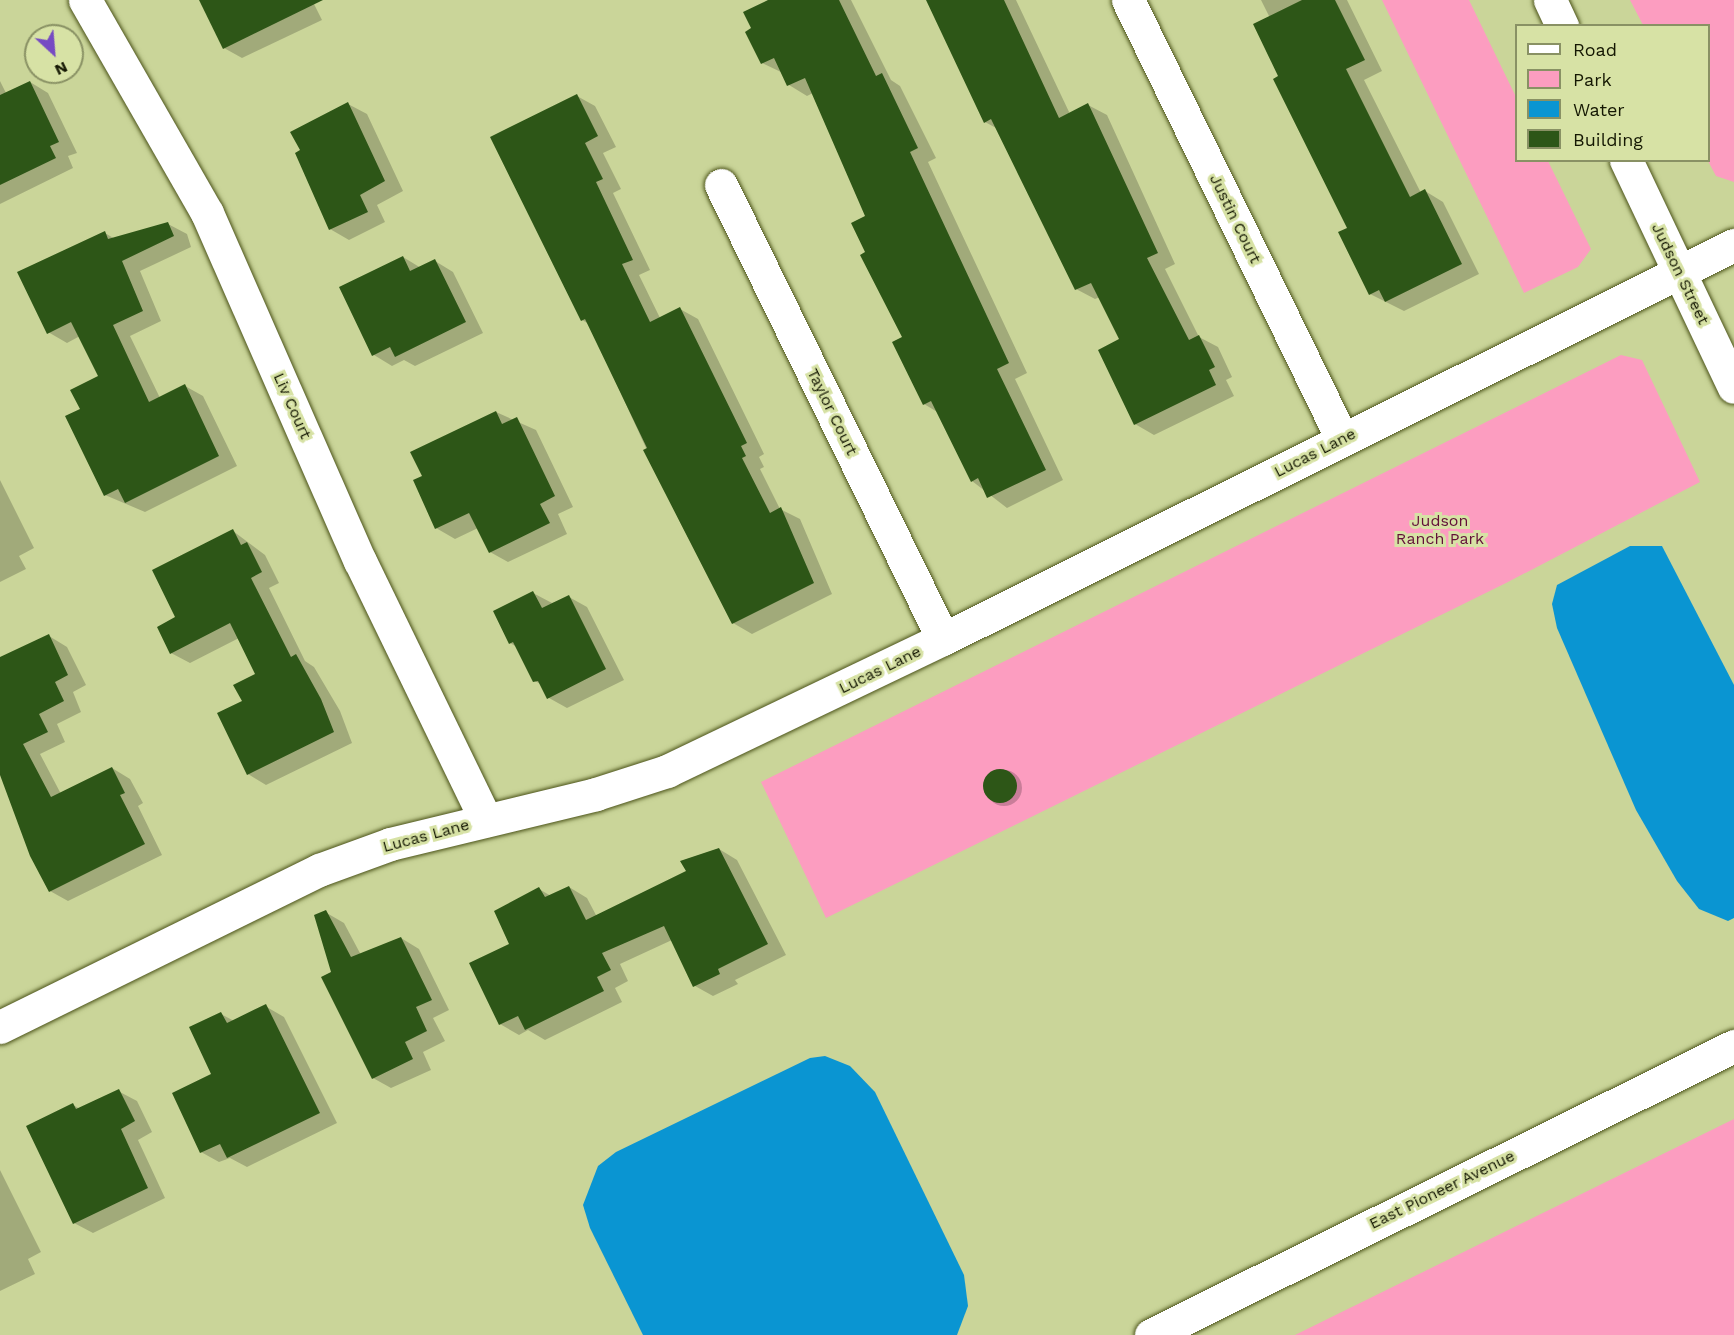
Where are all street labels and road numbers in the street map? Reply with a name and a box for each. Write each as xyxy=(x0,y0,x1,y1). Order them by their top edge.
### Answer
street label: Justin Court xyxy=(1205,171,1265,267)
street label: Judson Street xyxy=(1647,220,1713,328)
street label: Taylor Court xyxy=(803,365,861,459)
street label: Liv Court xyxy=(269,370,315,442)
street label: Lucas Lane xyxy=(1271,424,1359,482)
street label: Lucas Lane xyxy=(836,642,924,698)
street label: Lucas Lane xyxy=(381,815,471,857)
street label: East Pioneer Avenue xyxy=(1366,1146,1518,1234)

